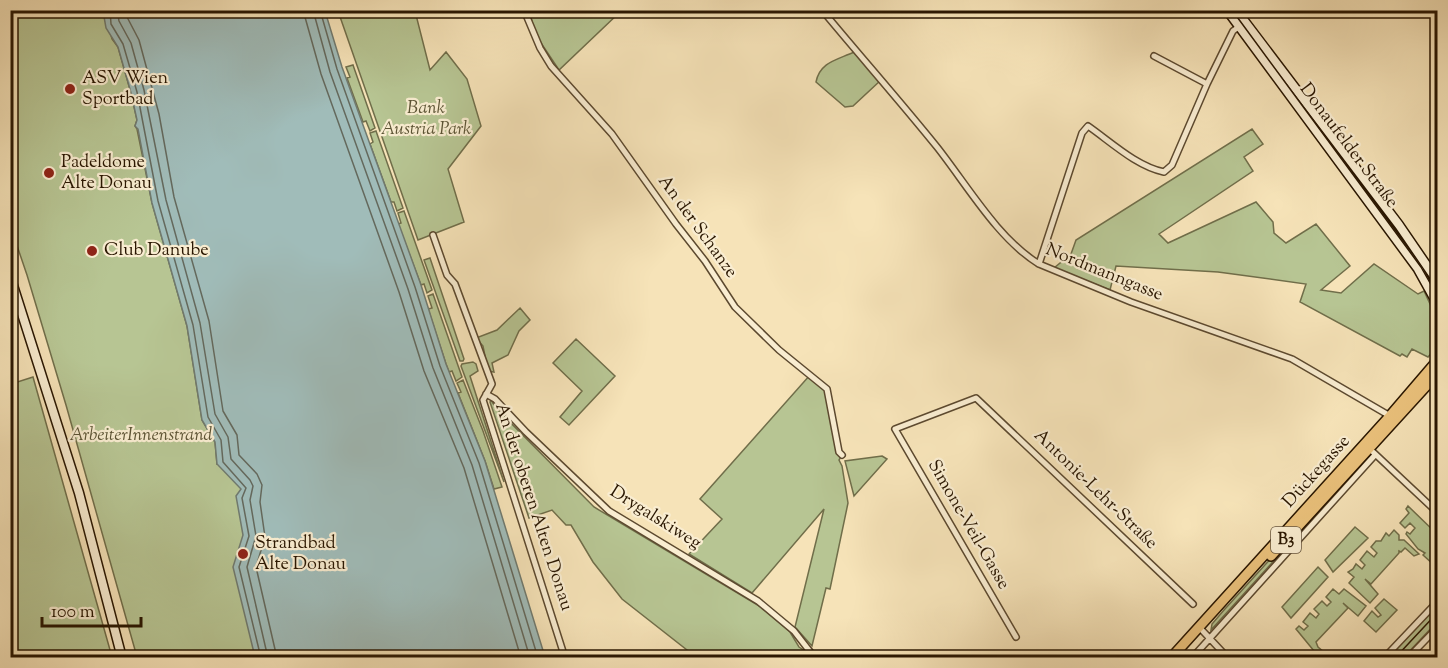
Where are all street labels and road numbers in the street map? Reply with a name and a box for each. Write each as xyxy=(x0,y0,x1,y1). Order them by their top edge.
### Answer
street label: Donaufelder Straße xyxy=(1292,78,1404,214)
street label: An der Schanze xyxy=(651,170,743,284)
street label: Nordmanngasse xyxy=(1041,238,1167,308)
street label: An der oberen Alten Donau xyxy=(487,400,579,614)
street label: Antonie-Lehr-Straße xyxy=(1027,424,1163,556)
street label: Dückegasse xyxy=(1277,430,1357,514)
street label: Simone-Veil-Gasse xyxy=(920,455,1016,595)
street label: Drygalskiweg xyxy=(604,479,706,557)
road number: B3 xyxy=(1271,527,1301,553)

